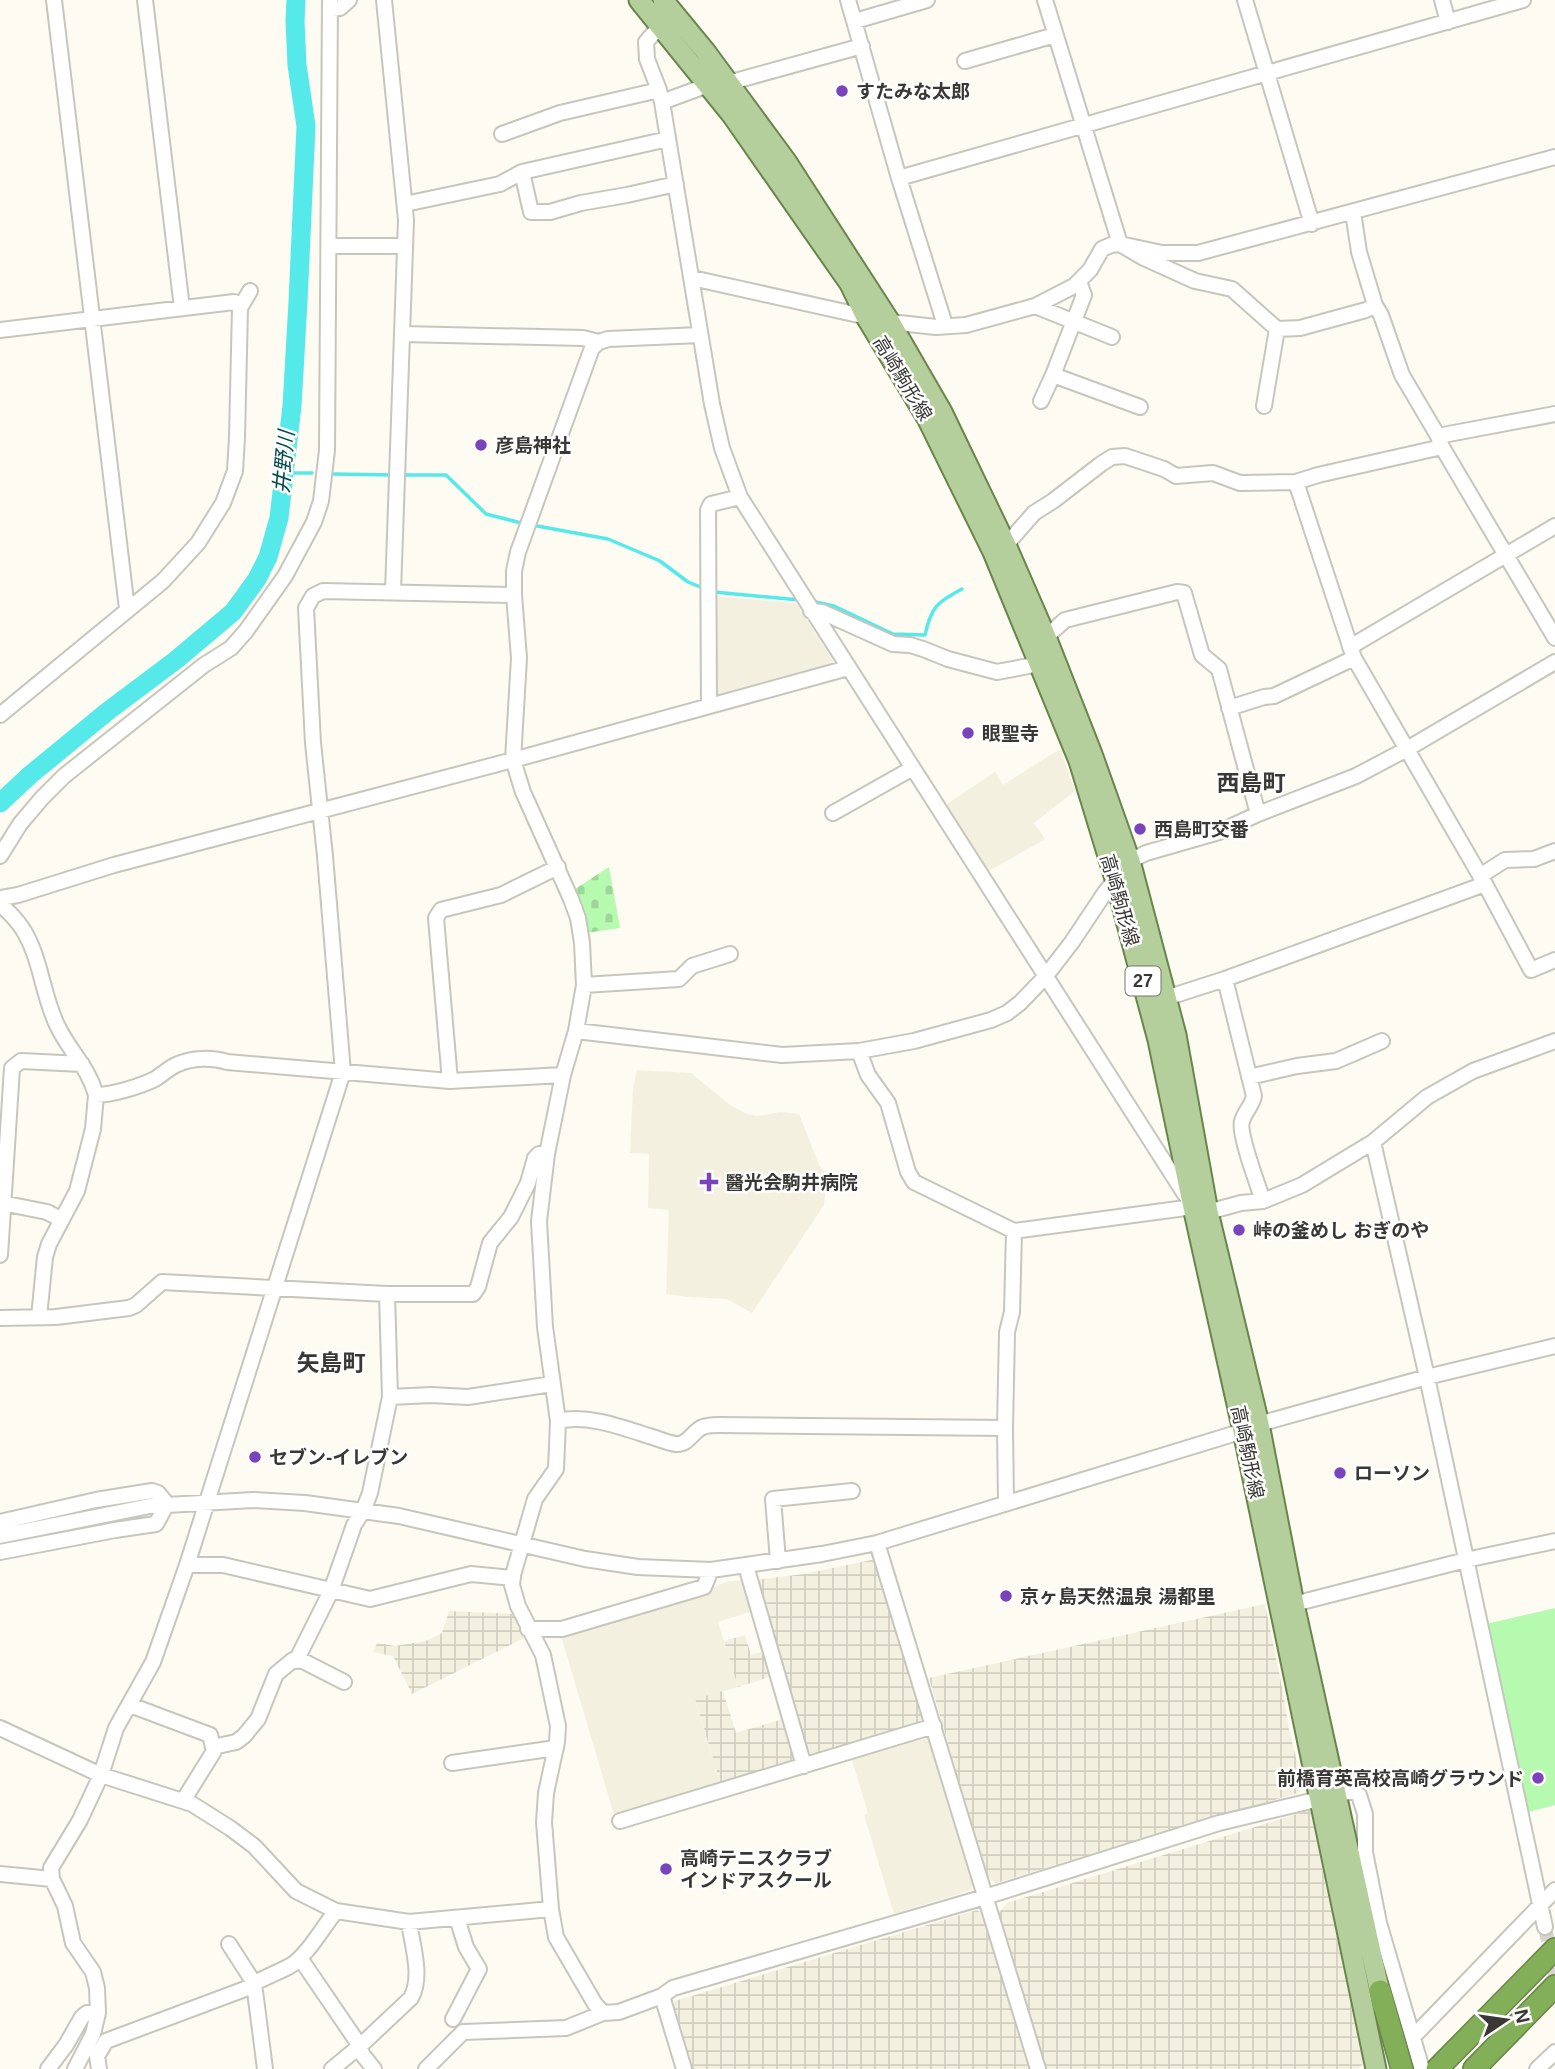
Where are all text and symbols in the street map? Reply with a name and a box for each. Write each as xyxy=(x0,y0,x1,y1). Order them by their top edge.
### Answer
place label: すたみな太郎 xyxy=(856,81,970,102)
marker: すたみな太郎 xyxy=(834,83,850,99)
street label: 高崎駒形線 xyxy=(869,332,936,424)
water label: 井野川 xyxy=(269,428,298,494)
place label: 彦島神社 xyxy=(495,435,571,456)
marker: 彦島神社 xyxy=(473,437,489,453)
place label: 眼聖寺 xyxy=(982,723,1039,744)
marker: 眼聖寺 xyxy=(960,725,976,741)
district label: 西島町 xyxy=(1217,770,1286,796)
place label: 西島町交番 xyxy=(1154,819,1249,840)
marker: 西島町交番 xyxy=(1132,821,1148,837)
street label: 高崎駒形線 xyxy=(1096,852,1143,949)
road number: 27 xyxy=(1126,966,1160,996)
marker: 醫光会駒井病院 xyxy=(699,1172,719,1192)
place label: 醫光会駒井病院 xyxy=(725,1172,858,1193)
place label: 峠の釜めし おぎのや xyxy=(1253,1220,1429,1241)
marker: 峠の釜めし おぎのや xyxy=(1231,1222,1247,1238)
district label: 矢島町 xyxy=(297,1350,366,1376)
street label: 高崎駒形線 xyxy=(1227,1403,1268,1501)
place label: セブン-イレブン xyxy=(269,1447,408,1468)
marker: セブン-イレブン xyxy=(247,1449,263,1465)
place label: ローソン xyxy=(1354,1463,1430,1484)
marker: ローソン xyxy=(1332,1465,1348,1481)
place label: 京ヶ島天然温泉 湯都里 xyxy=(1020,1586,1215,1607)
marker: 京ヶ島天然温泉 湯都里 xyxy=(998,1588,1014,1604)
place label: 前橋育英高校高崎グラウンド xyxy=(1277,1768,1524,1789)
marker: 前橋育英高校高崎グラウンド xyxy=(1530,1770,1546,1786)
place label: 高崎テニスクラブ インドアスクール xyxy=(680,1848,832,1891)
marker: 高崎テニスクラブ インドアスクール xyxy=(658,1861,674,1877)
north arrow xyxy=(1471,1985,1541,2055)
text: N xyxy=(1510,2007,1534,2025)

